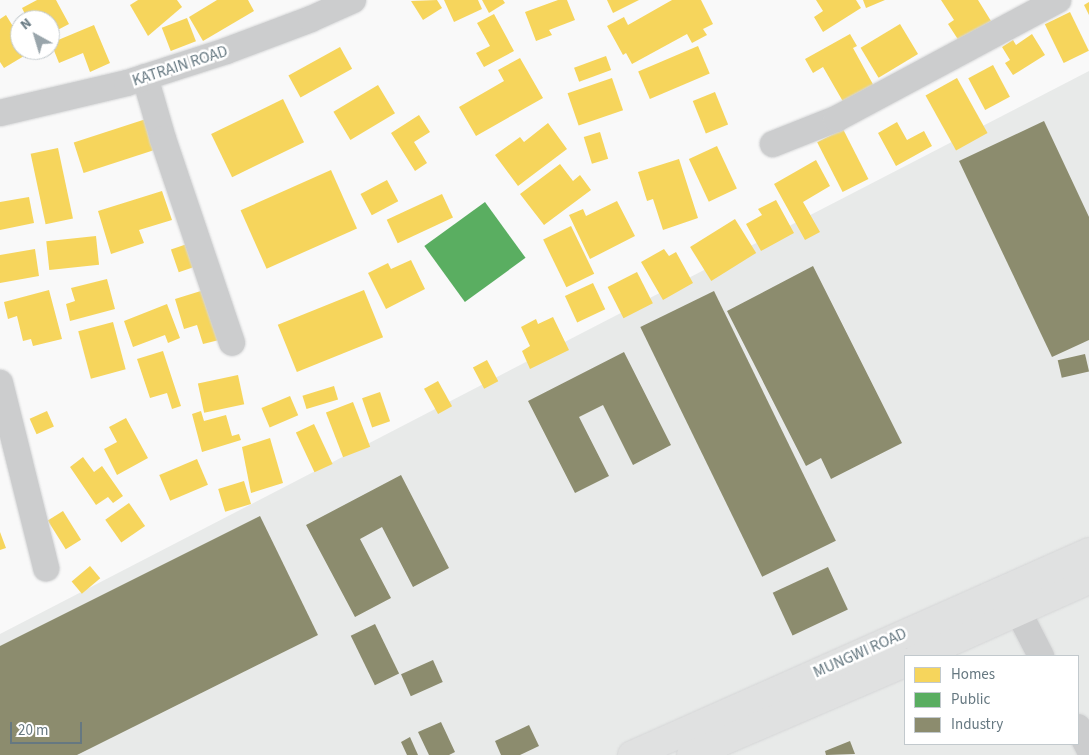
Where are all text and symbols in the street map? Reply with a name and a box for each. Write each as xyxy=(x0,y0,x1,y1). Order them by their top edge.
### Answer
north arrow xyxy=(10,10,60,60)
text: N xyxy=(16,13,36,35)
street label: KATRAIN ROAD xyxy=(130,42,230,90)
street label: MUNGWI ROAD xyxy=(810,624,910,682)
legend xyxy=(904,655,1079,745)
text: Homes xyxy=(951,664,995,685)
text: Public xyxy=(951,689,990,710)
scale bar xyxy=(12,712,85,744)
text: Industry xyxy=(951,714,1003,735)
text: 20 m xyxy=(18,720,48,741)

